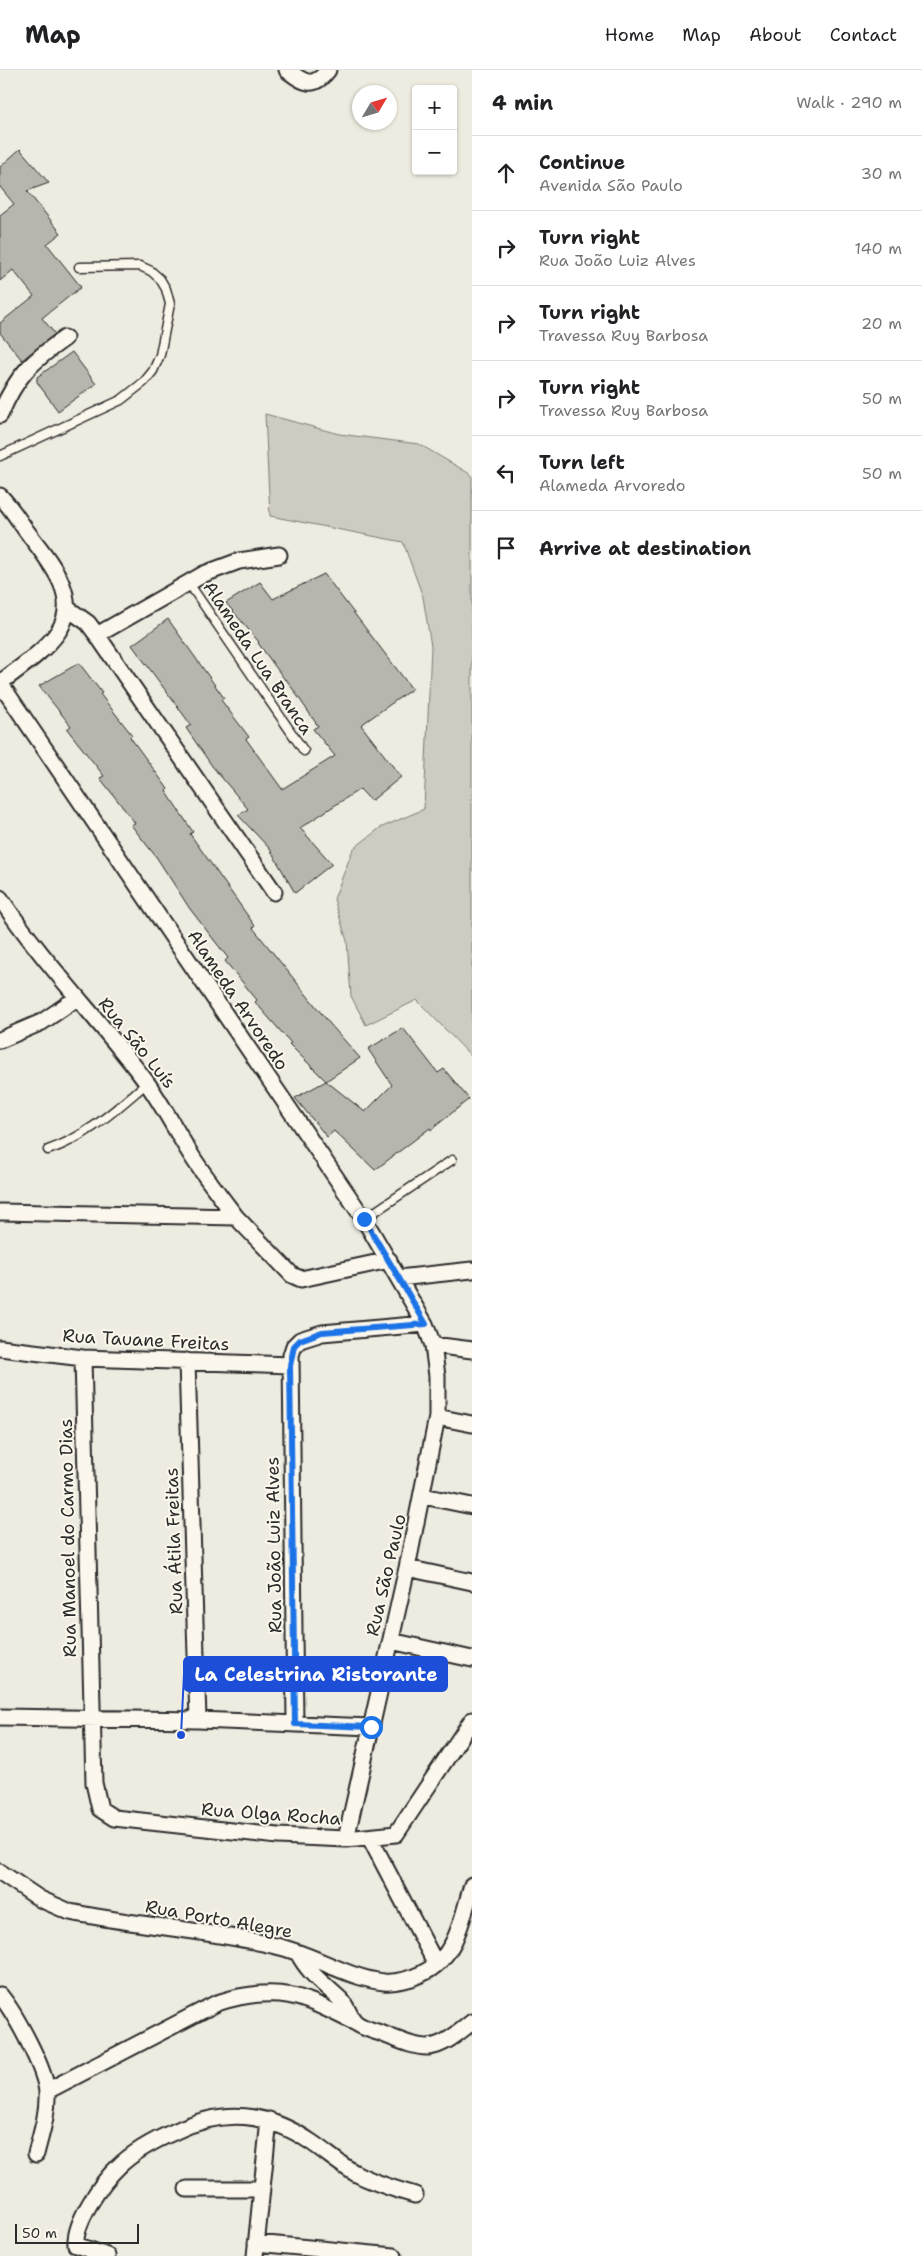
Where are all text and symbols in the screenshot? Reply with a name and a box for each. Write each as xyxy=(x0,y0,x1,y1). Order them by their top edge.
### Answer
text: Map xyxy=(25,19,81,51)
text: Home xyxy=(605,23,654,47)
text: Map xyxy=(682,23,721,47)
text: About xyxy=(749,23,802,47)
text: Contact xyxy=(830,23,897,47)
north arrow xyxy=(352,85,397,130)
map controls xyxy=(412,85,457,175)
button: + xyxy=(412,85,457,130)
text: 4 min xyxy=(492,89,553,117)
text: Walk · 290 m xyxy=(796,92,902,113)
button: − xyxy=(412,130,457,175)
text: Continue xyxy=(539,150,625,175)
icon: ahead xyxy=(492,159,520,187)
text: 30 m xyxy=(861,163,902,184)
text: Avenida São Paulo xyxy=(539,175,683,196)
text: Turn right xyxy=(539,225,640,250)
icon: right xyxy=(492,234,520,262)
text: 140 m xyxy=(855,238,902,259)
text: Rua João Luiz Alves xyxy=(539,250,696,271)
text: Turn right xyxy=(539,300,640,325)
icon: right xyxy=(492,309,520,337)
text: 20 m xyxy=(861,313,902,334)
text: Travessa Ruy Barbosa xyxy=(539,325,708,346)
text: Turn right xyxy=(539,375,640,400)
icon: right xyxy=(492,384,520,412)
text: 50 m xyxy=(862,388,902,409)
text: Travessa Ruy Barbosa xyxy=(539,400,708,421)
text: Turn left xyxy=(539,450,625,475)
icon: left xyxy=(492,459,520,487)
text: 50 m xyxy=(862,463,902,484)
text: Alameda Arvoredo xyxy=(539,475,686,496)
icon: arrive xyxy=(492,534,520,562)
text: Arrive at destination xyxy=(539,536,751,561)
street label: Alameda Lua Branca xyxy=(198,577,318,739)
street label: Alameda Arvoredo xyxy=(182,925,294,1075)
street label: Rua São Luís xyxy=(93,992,181,1094)
route end xyxy=(353,1208,376,1231)
street label: Rua Tauane Freitas xyxy=(62,1324,230,1356)
street label: Rua Manoel do Carmo Dias xyxy=(54,1419,82,1657)
street label: Rua João Luiz Alves xyxy=(260,1457,288,1633)
street label: Rua Átila Freitas xyxy=(159,1467,189,1615)
street label: Rua São Paulo xyxy=(360,1512,412,1638)
callout: La Celestrina Ristorante xyxy=(184,1657,447,1691)
text: La Celestrina Ristorante xyxy=(194,1662,438,1687)
route start xyxy=(360,1716,383,1739)
street label: Rua Olga Rocha xyxy=(200,1797,342,1831)
street label: Rua Porto Alegre xyxy=(144,1894,294,1944)
scale bar xyxy=(15,2221,139,2244)
text: 50 m xyxy=(22,2224,57,2242)

